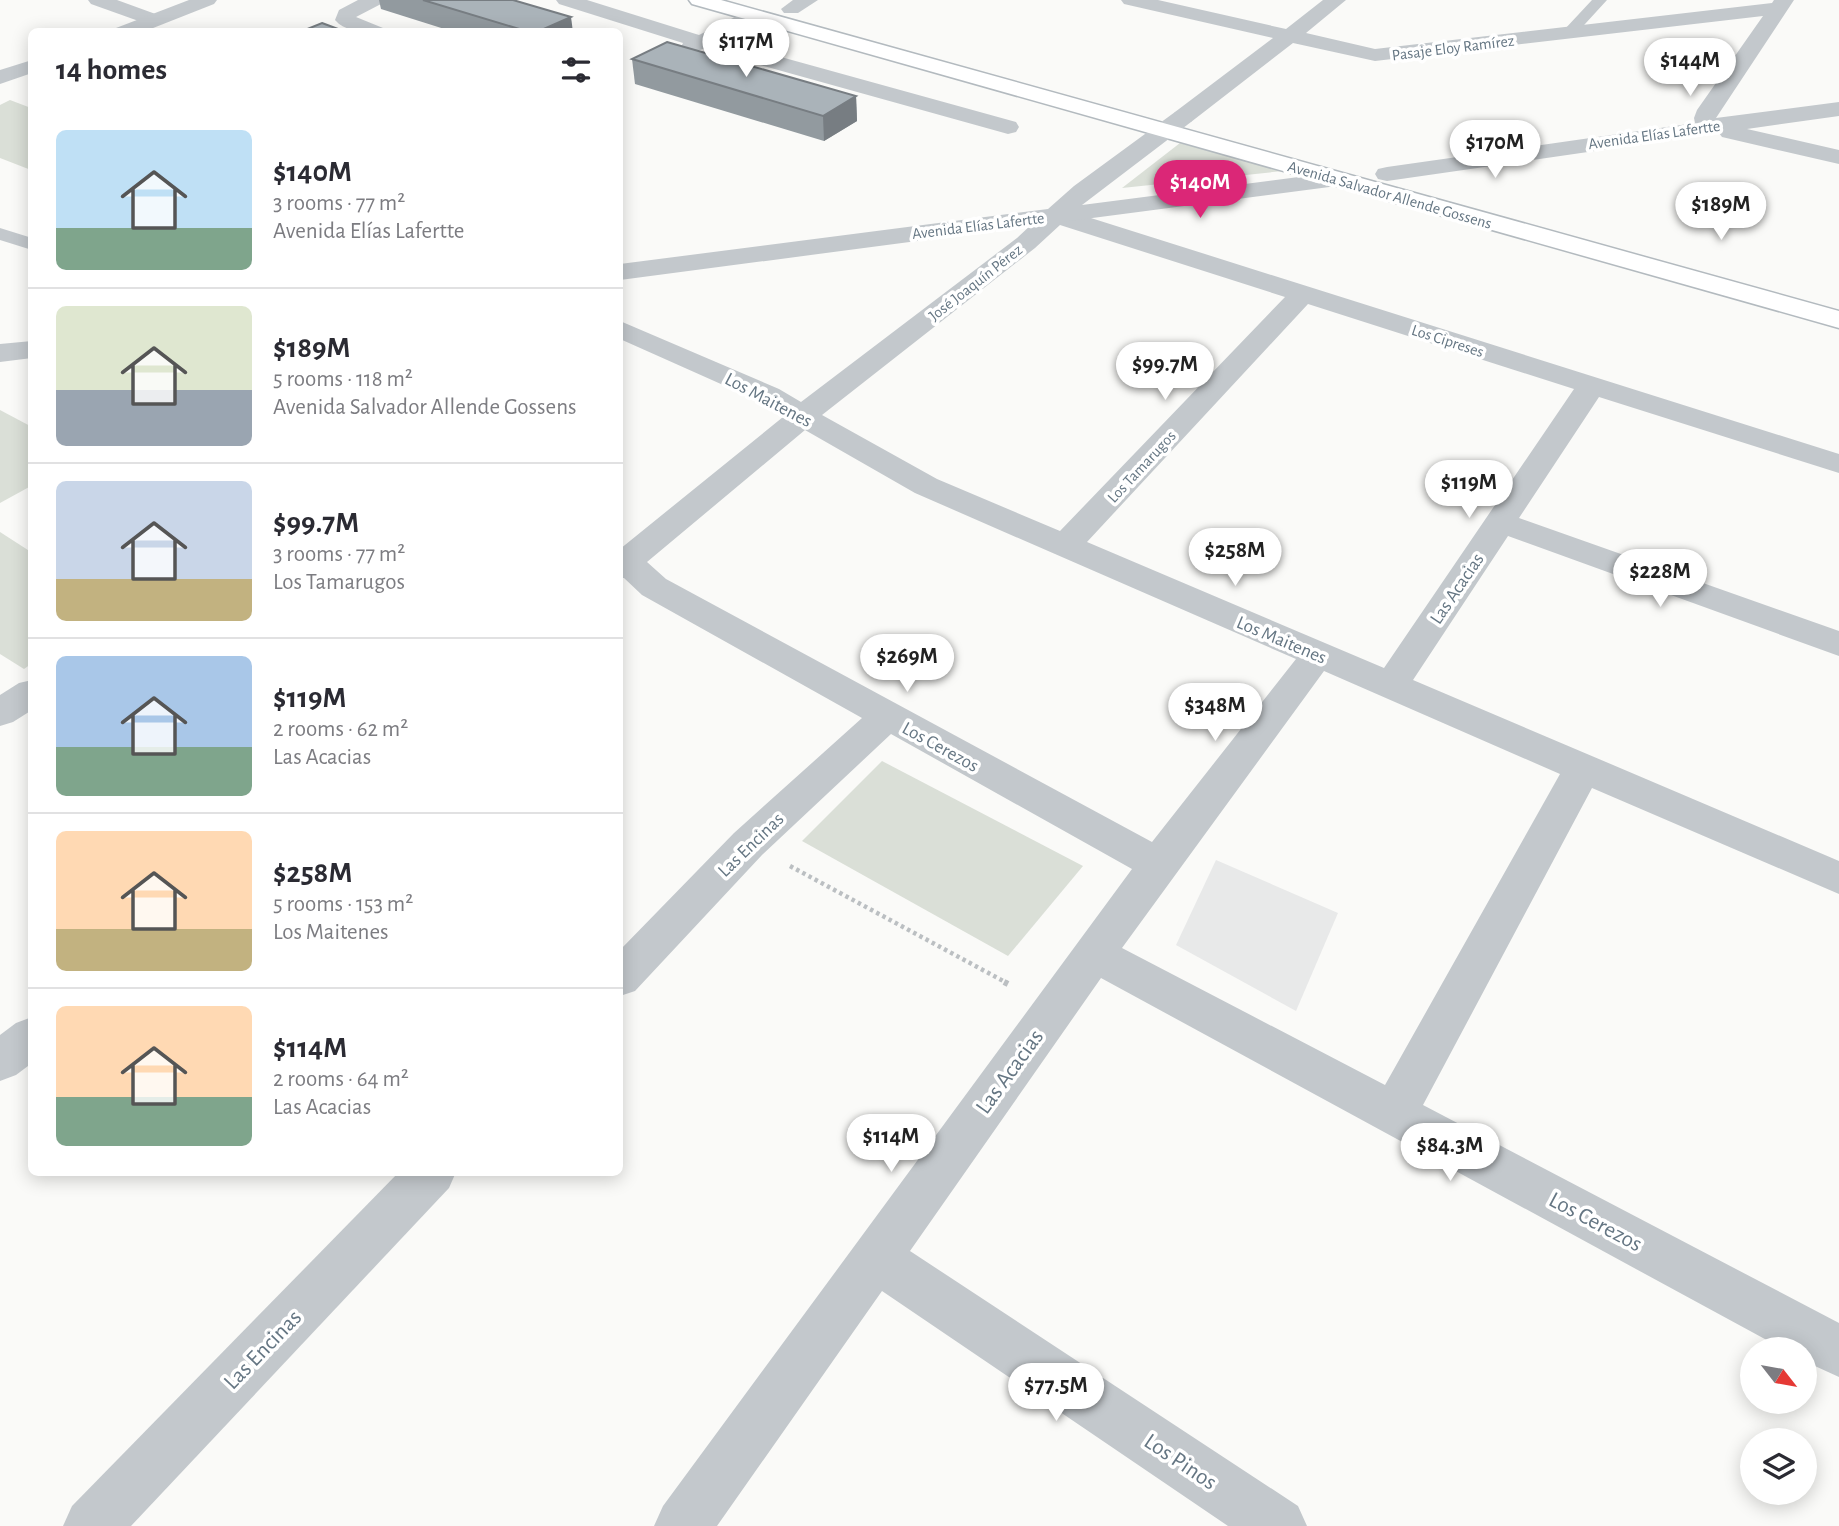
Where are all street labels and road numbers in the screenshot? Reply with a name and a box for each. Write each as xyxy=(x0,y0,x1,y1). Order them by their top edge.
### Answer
street label: Pasaje Eloy Ramírez xyxy=(1391,32,1516,64)
street label: Avenida Elías Lafertte xyxy=(1587,118,1721,152)
street label: Avenida Salvador Allende Gossens xyxy=(1286,158,1493,232)
street label: Avenida Elías Lafertte xyxy=(911,210,1045,242)
street label: José Joaquín Pérez xyxy=(926,241,1026,324)
street label: Los Cipreses xyxy=(1410,322,1486,360)
street label: Los Maitenes xyxy=(722,370,815,431)
street label: Los Tamarugos xyxy=(1105,428,1179,506)
street label: Las Acacias xyxy=(1427,550,1488,628)
street label: Los Maitenes xyxy=(1234,613,1329,668)
street label: Los Cerezos xyxy=(899,719,982,776)
street label: Las Encinas xyxy=(715,809,788,881)
street label: Las Acacias xyxy=(972,1025,1048,1118)
street label: Los Cerezos xyxy=(1545,1188,1646,1256)
street label: Las Encinas xyxy=(220,1306,306,1394)
street label: Los Pinos xyxy=(1140,1430,1221,1495)

